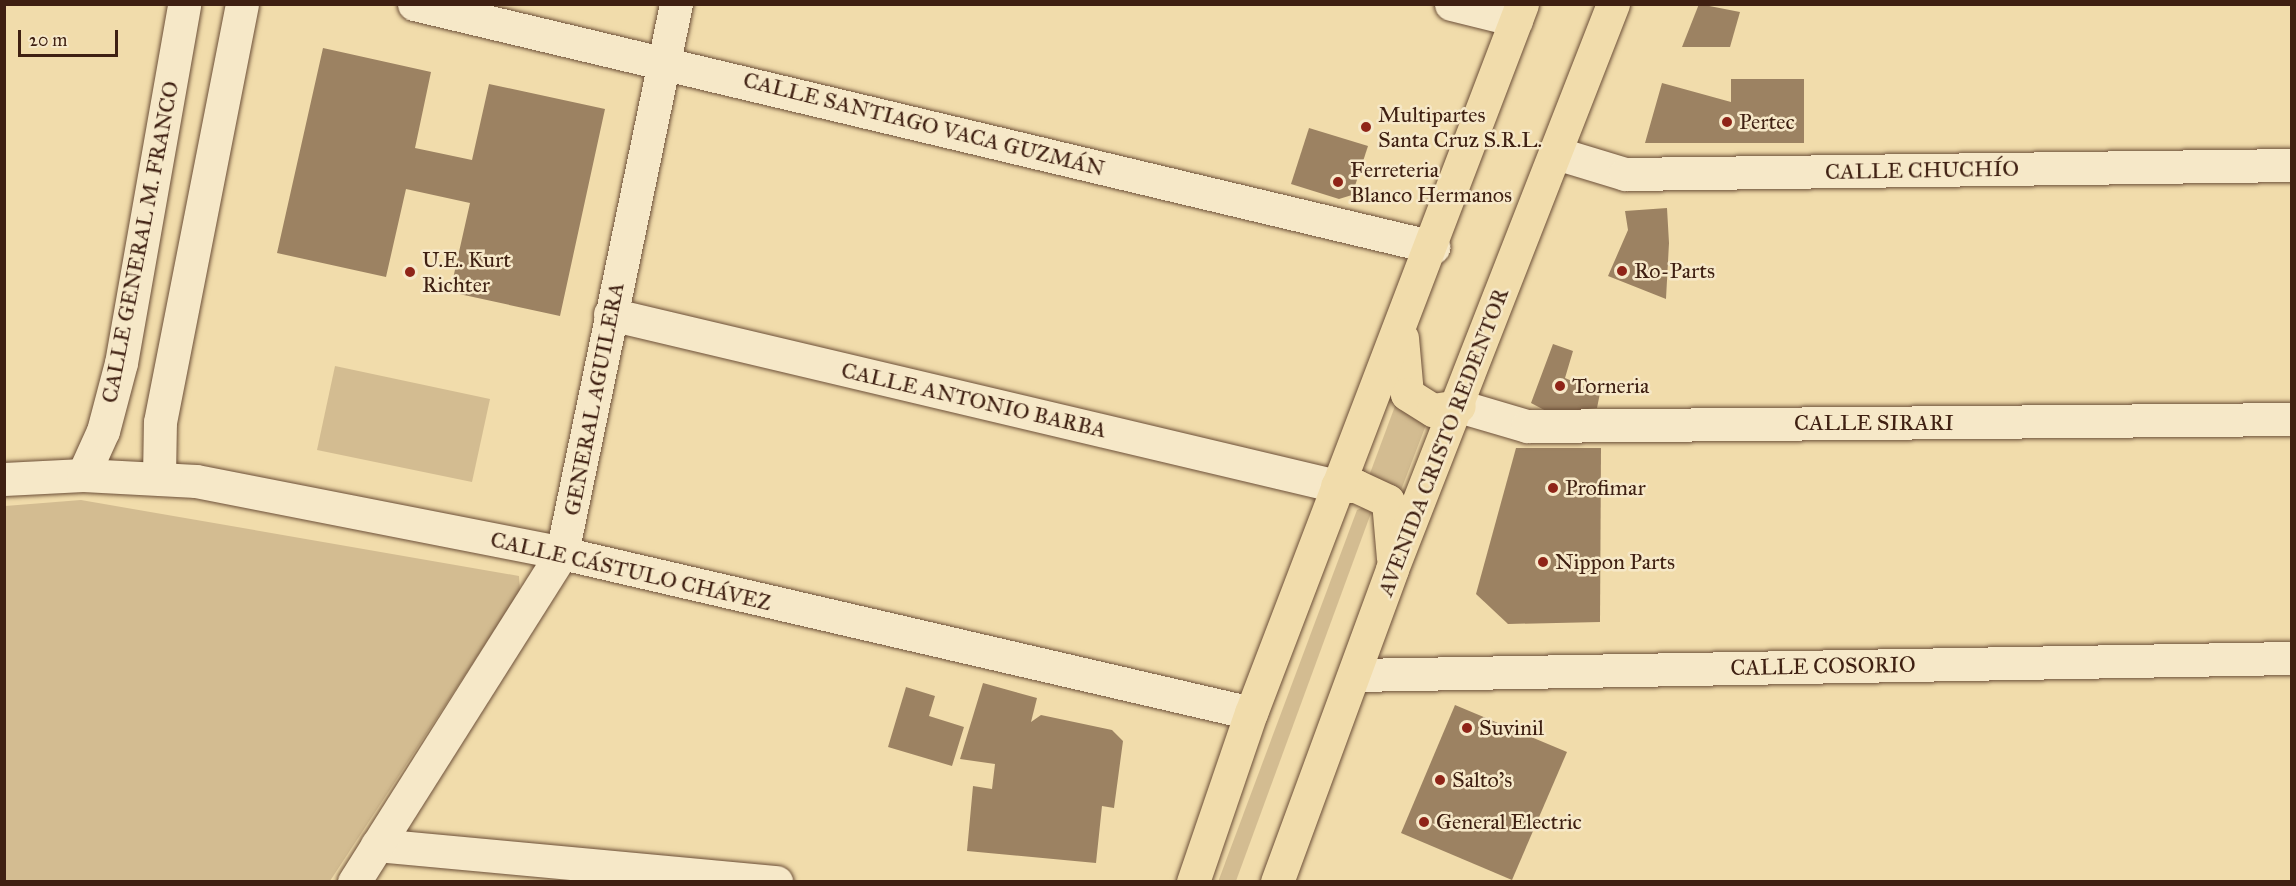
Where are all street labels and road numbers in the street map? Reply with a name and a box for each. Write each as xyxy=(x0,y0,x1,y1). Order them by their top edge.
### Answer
street label: CALLE SANTIAGO VACA GUZMÁN xyxy=(741,66,1107,182)
street label: CALLE GENERAL M. FRANCO xyxy=(96,79,184,405)
street label: CALLE CHUCHÍO xyxy=(1825,155,2019,185)
street label: GENERAL AGUILERA xyxy=(558,280,630,518)
street label: AVENIDA CRISTO REDENTOR xyxy=(1372,284,1514,600)
street label: CALLE ANTONIO BARBA xyxy=(839,357,1109,443)
street label: CALLE SIRARI xyxy=(1794,410,1954,436)
street label: CALLE CÁSTULO CHÁVEZ xyxy=(488,526,774,616)
street label: CALLE COSORIO xyxy=(1730,651,1916,681)

